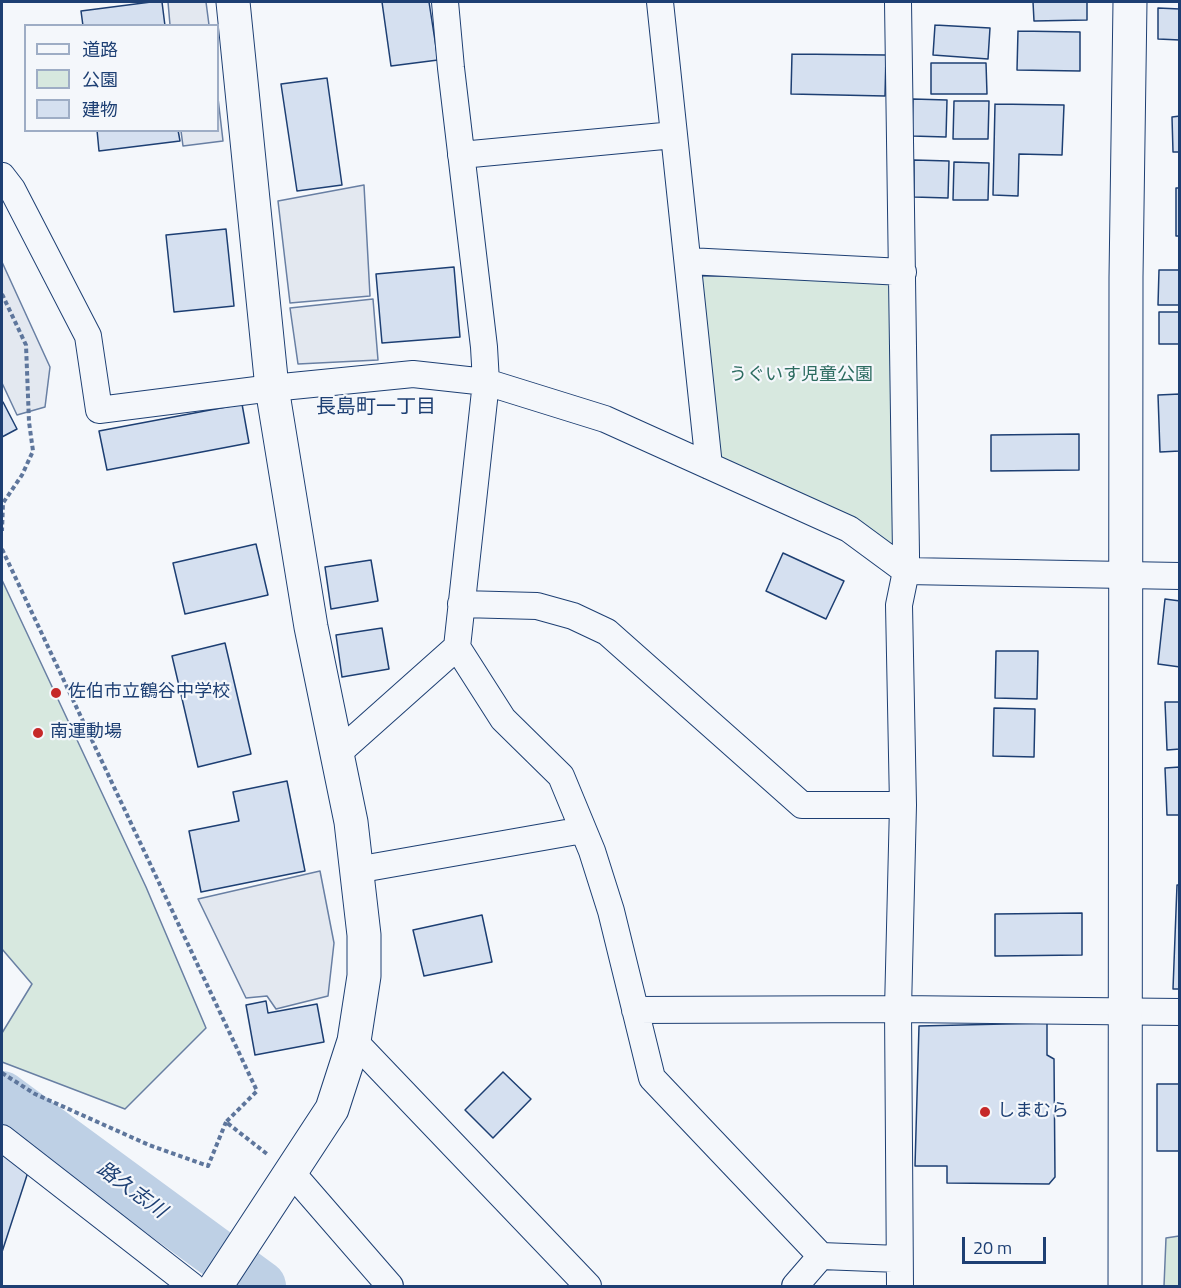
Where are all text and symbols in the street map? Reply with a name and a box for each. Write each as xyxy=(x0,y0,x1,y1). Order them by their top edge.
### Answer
legend xyxy=(24,24,219,132)
text: 道路 xyxy=(82,36,118,63)
text: 公園 xyxy=(82,66,118,93)
text: 建物 xyxy=(82,96,118,123)
park label: うぐいす児童公園 xyxy=(729,365,873,387)
district label: 長島町一丁目 xyxy=(316,396,436,420)
place label: 佐伯市立鶴谷中学校 xyxy=(68,682,230,704)
marker: 佐伯市立鶴谷中学校 xyxy=(49,686,63,700)
place label: 南運動場 xyxy=(50,722,122,744)
marker: 南運動場 xyxy=(31,726,45,740)
place label: しまむら xyxy=(997,1101,1069,1123)
marker: しまむら xyxy=(978,1105,992,1119)
water label: 路久志川 xyxy=(92,1158,170,1224)
scale bar xyxy=(965,1225,1049,1263)
text: 20 m xyxy=(973,1234,1012,1261)

